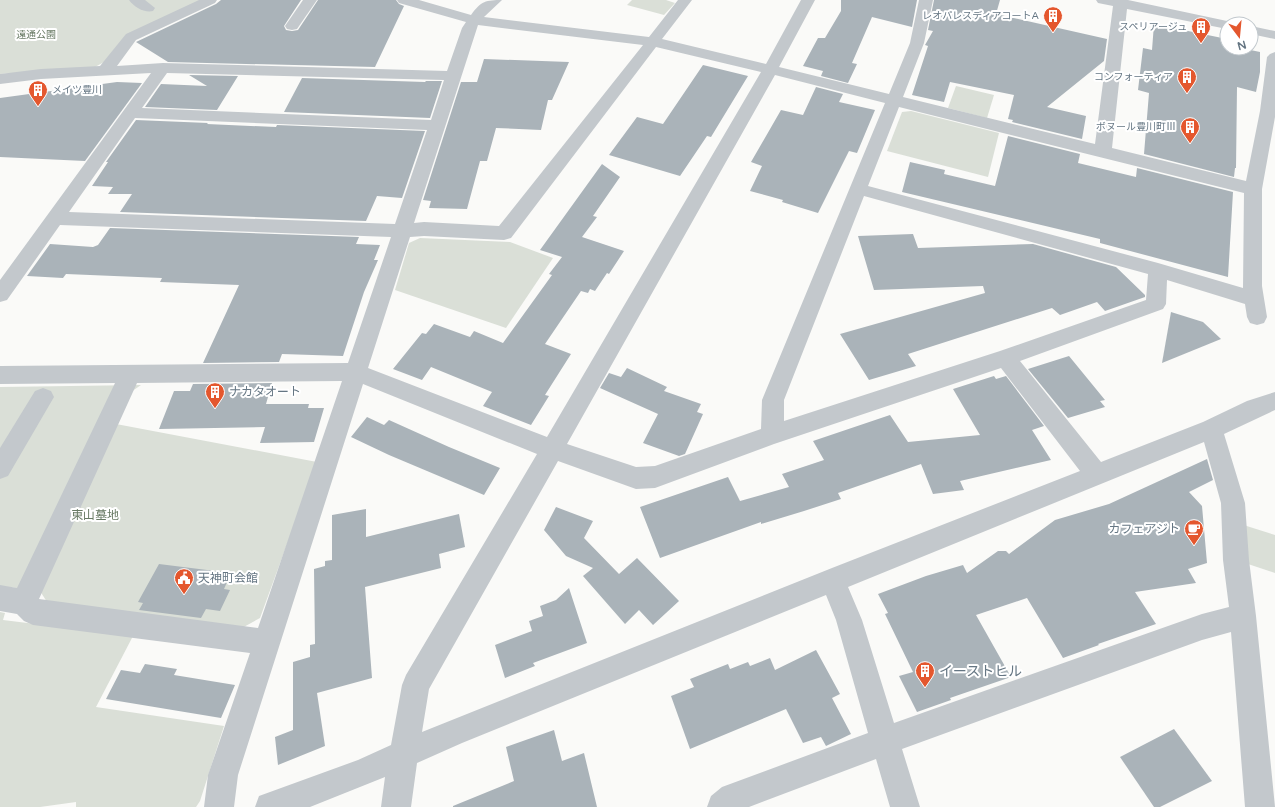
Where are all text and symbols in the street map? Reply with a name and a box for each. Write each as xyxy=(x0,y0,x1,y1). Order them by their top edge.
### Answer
building icon: レオパレスディアコートA xyxy=(1042,5,1064,33)
place label: レオパレスディアコートA xyxy=(922,10,1039,22)
building icon: スペリアージュ xyxy=(1190,16,1212,44)
north arrow xyxy=(1219,16,1259,56)
place label: スペリアージュ xyxy=(1119,21,1187,33)
park label: 遠通公園 xyxy=(16,29,56,41)
text: N xyxy=(1236,38,1248,53)
building icon: コンフォーティア xyxy=(1176,66,1198,94)
place label: コンフォーティア xyxy=(1094,71,1173,83)
building icon: メイツ豊川 xyxy=(27,79,49,107)
place label: メイツ豊川 xyxy=(52,84,102,96)
building icon: ボヌール豊川町Ⅲ xyxy=(1179,116,1201,144)
place label: ボヌール豊川町Ⅲ xyxy=(1096,121,1176,133)
building icon: ナカタオート xyxy=(204,381,226,409)
place label: ナカタオート xyxy=(229,385,301,399)
park label: 東山墓地 xyxy=(71,508,119,522)
cafe icon: カフェアジト xyxy=(1183,518,1205,546)
place label: カフェアジト xyxy=(1108,522,1180,536)
public building icon: 天神町会館 xyxy=(173,567,195,595)
place label: 天神町会館 xyxy=(198,571,258,585)
building icon: イーストヒル xyxy=(914,660,936,688)
place label: イーストヒル xyxy=(939,663,1022,680)

